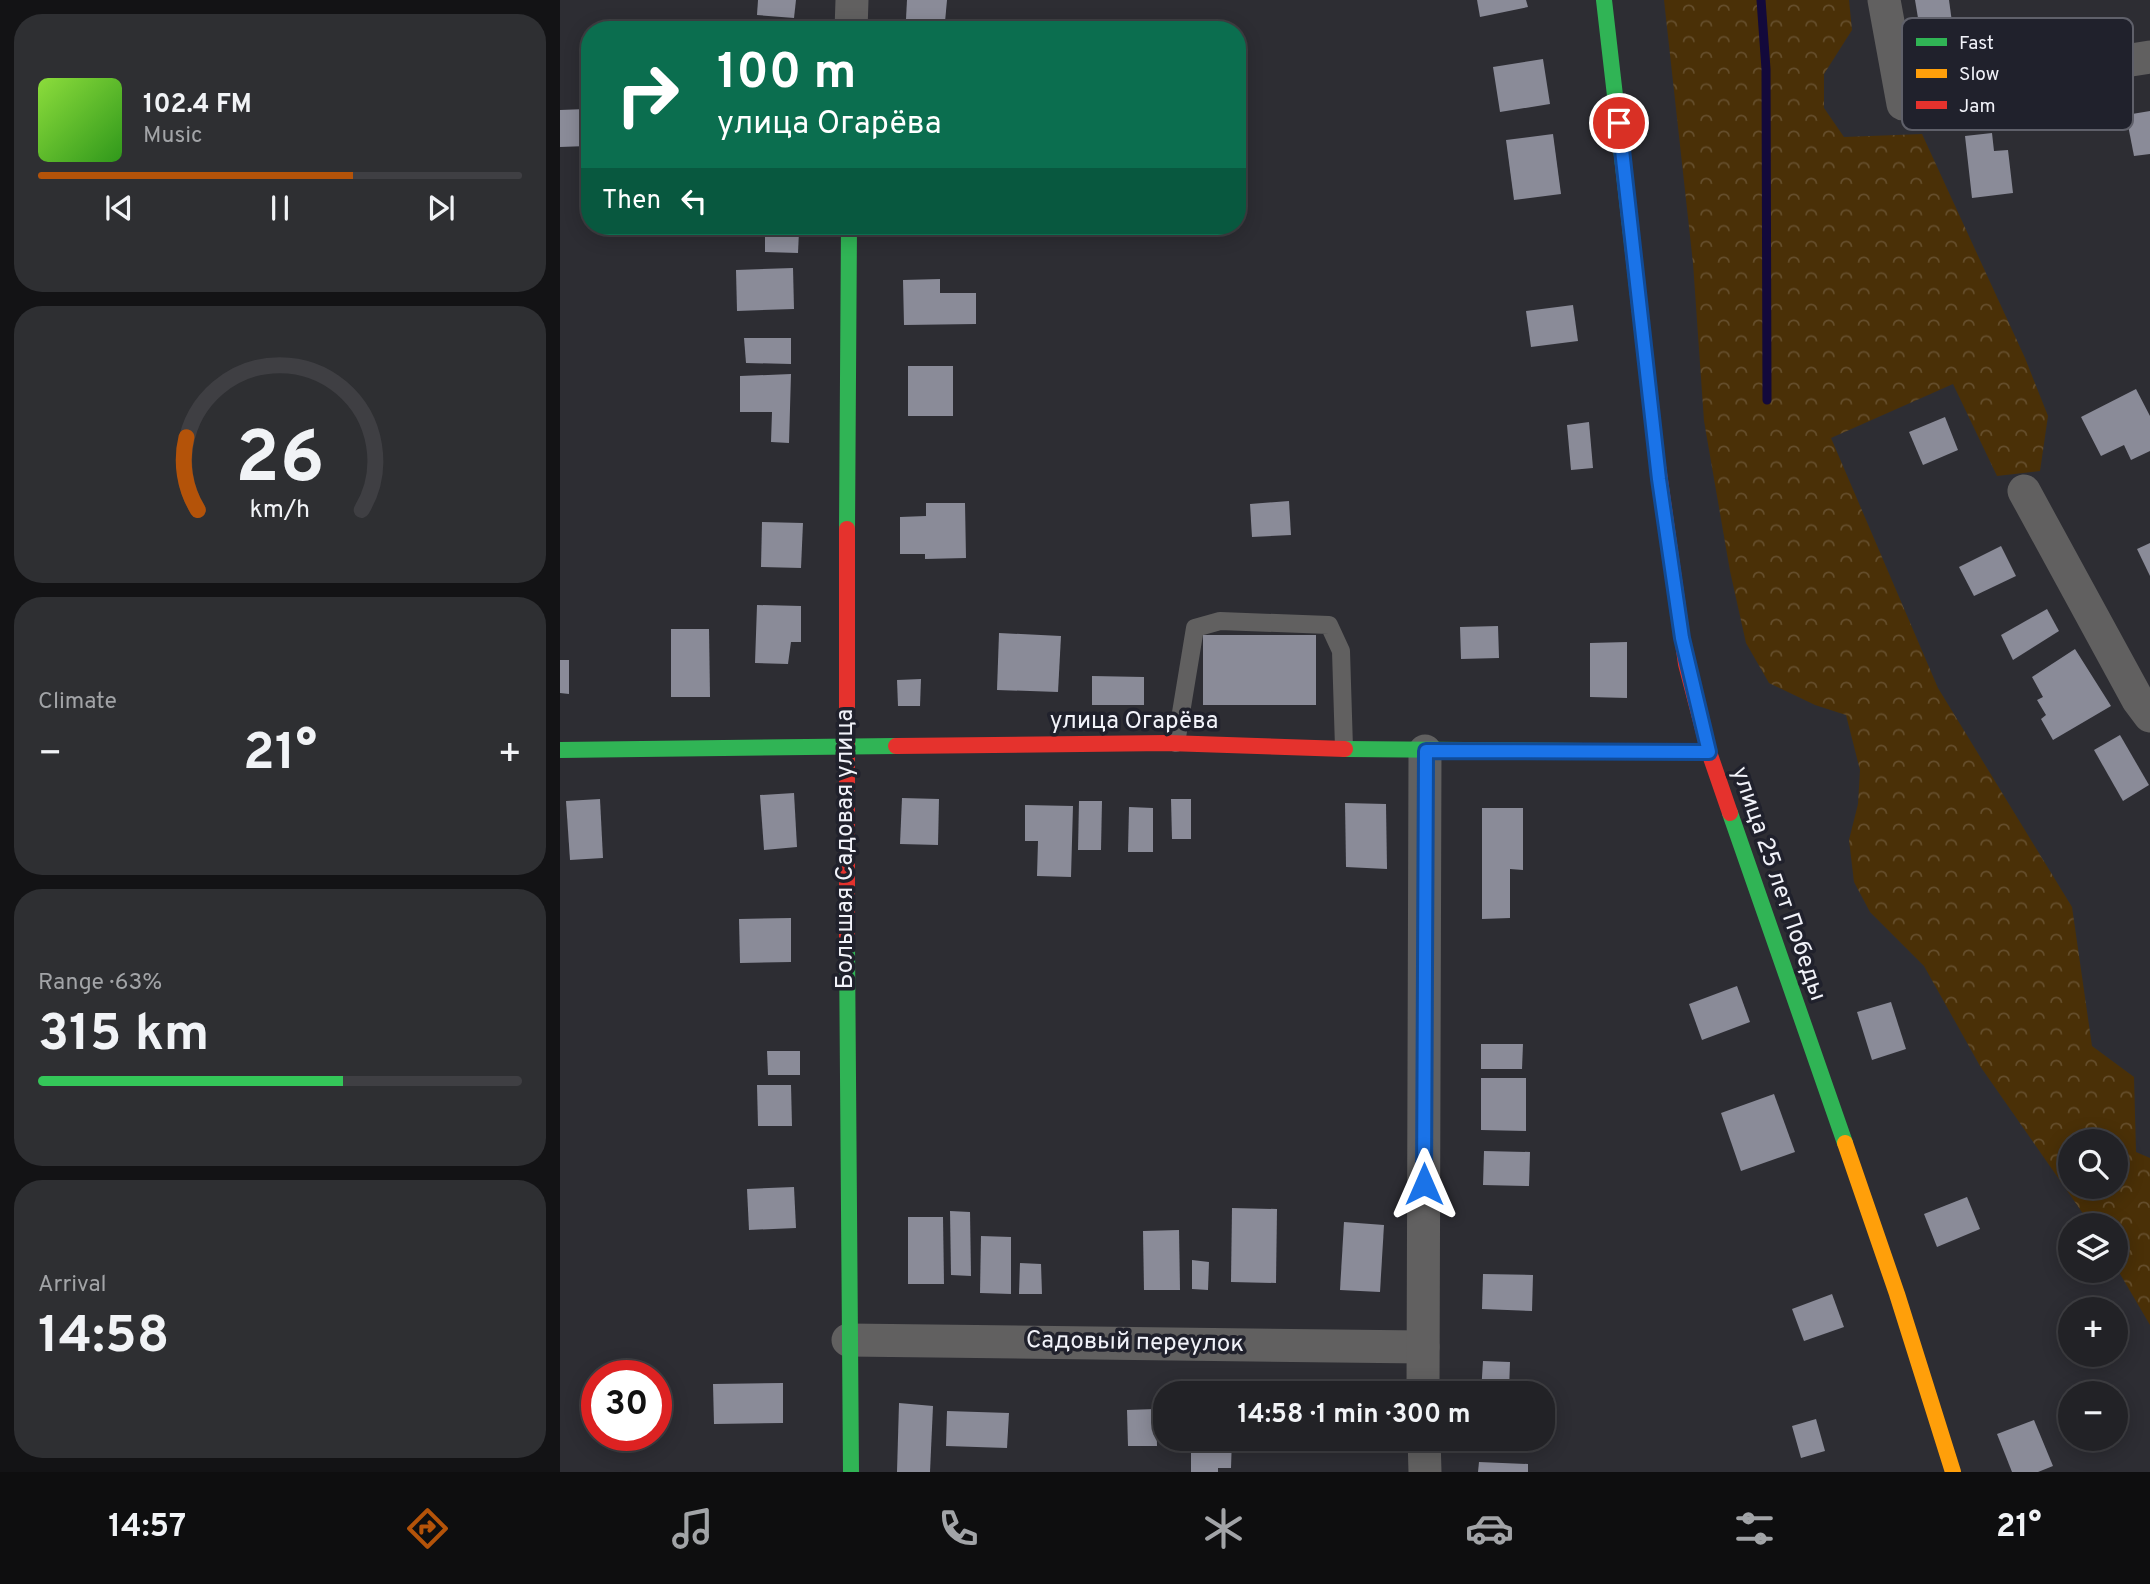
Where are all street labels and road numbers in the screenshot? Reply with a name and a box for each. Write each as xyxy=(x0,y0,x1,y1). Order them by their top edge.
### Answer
street label: улица Огарёва xyxy=(1050,707,1218,737)
street label: Большая Садовая улица xyxy=(831,709,861,989)
street label: улица 25 лет Победы xyxy=(1724,763,1832,1005)
street label: Садовый переулок xyxy=(1026,1326,1244,1360)

